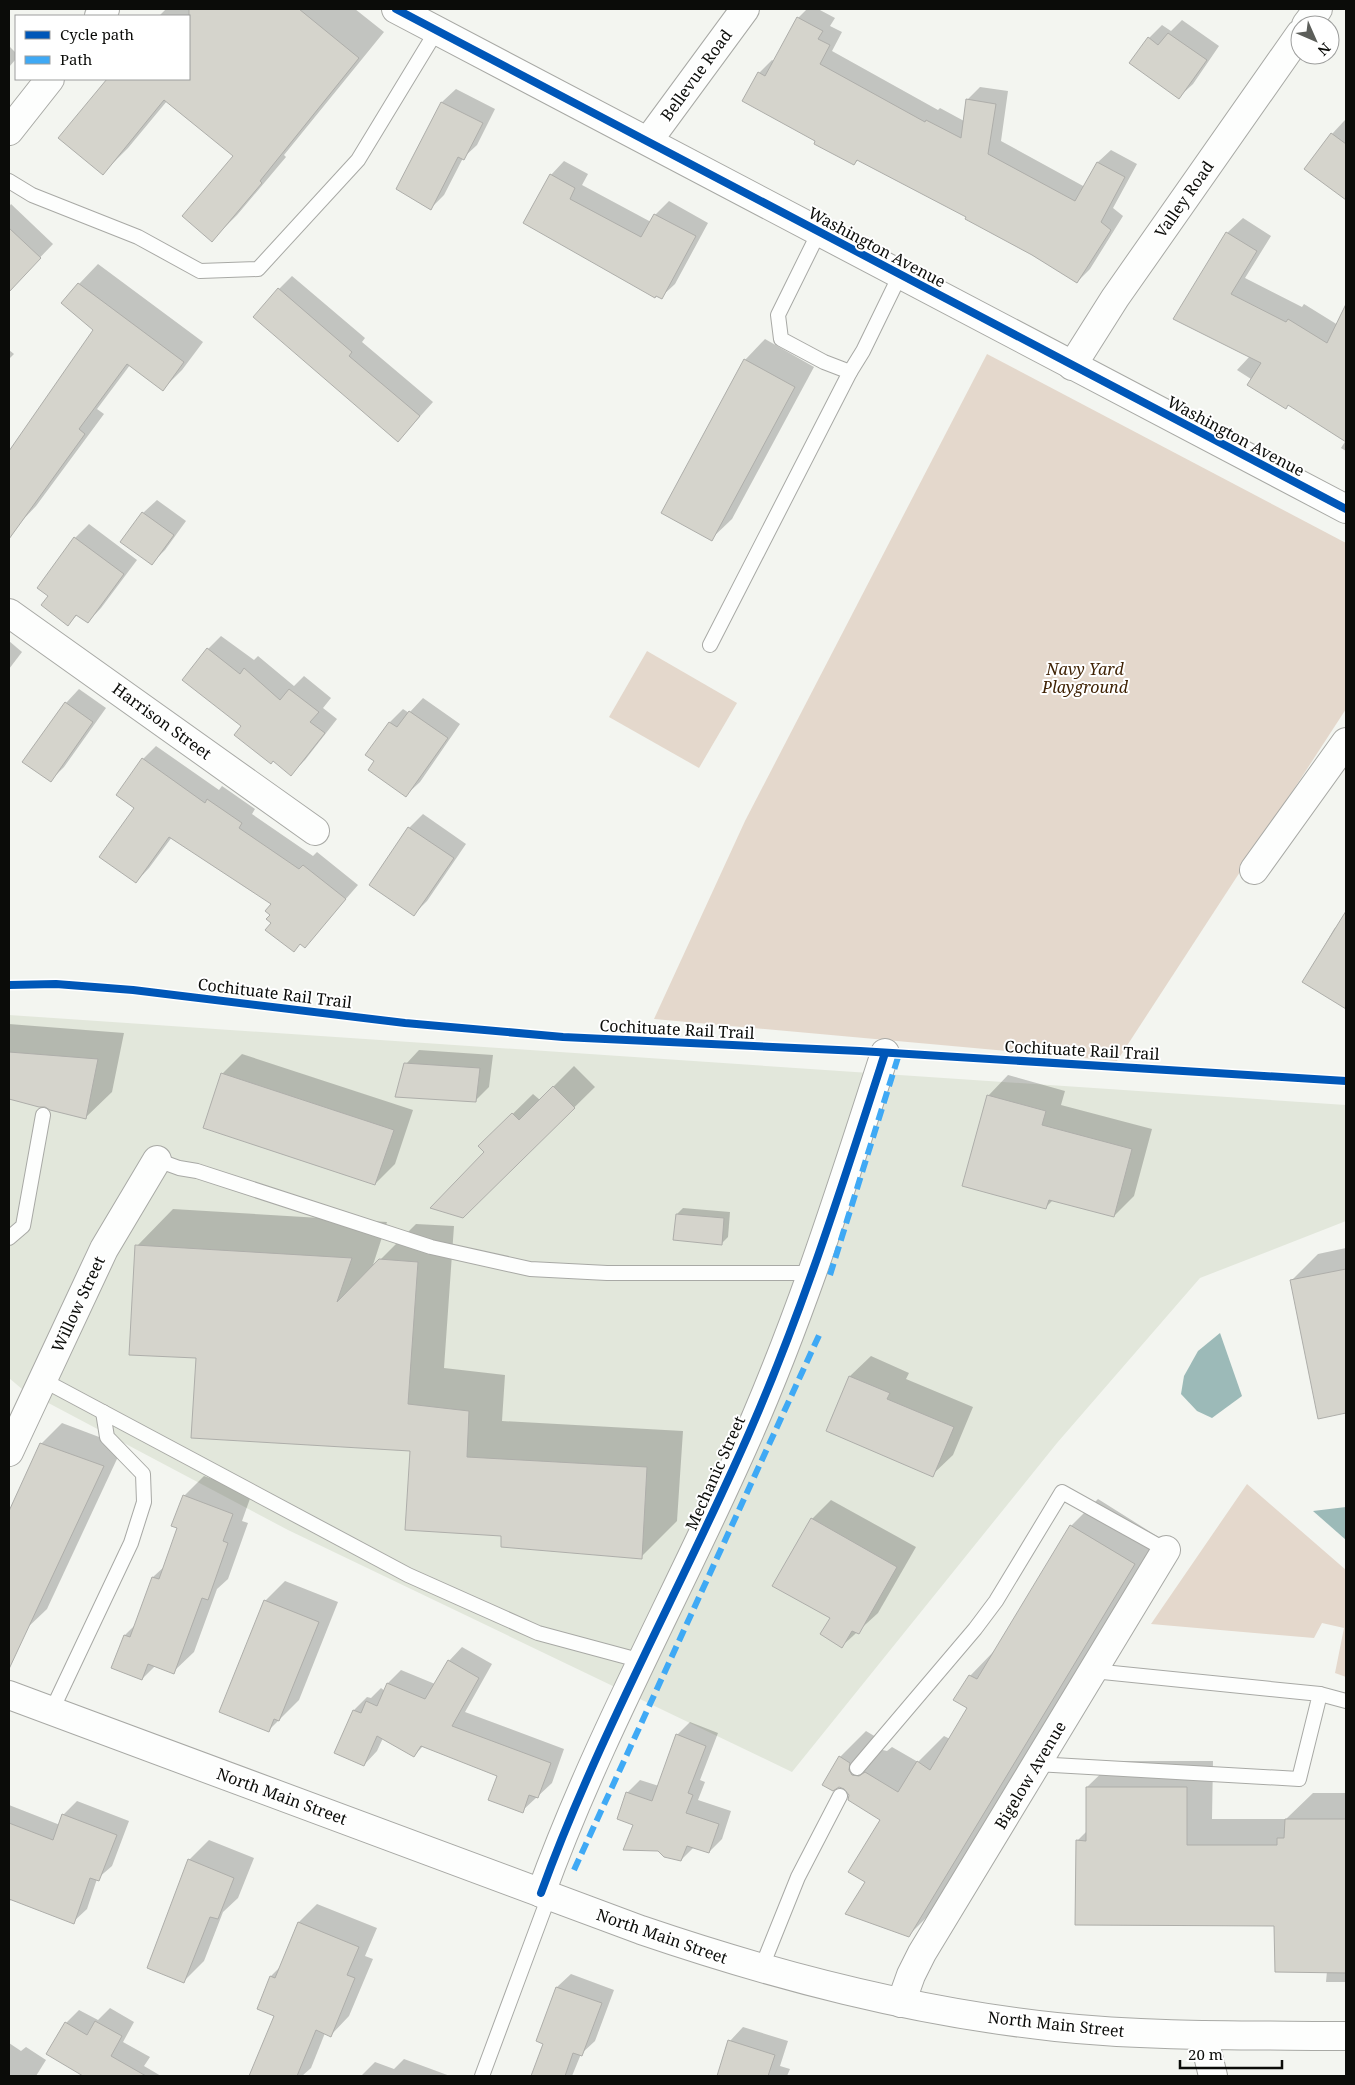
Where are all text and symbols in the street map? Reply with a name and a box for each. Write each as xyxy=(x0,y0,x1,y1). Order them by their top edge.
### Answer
legend xyxy=(15,15,190,80)
north arrow xyxy=(1290,15,1340,65)
text: Cycle path xyxy=(60,24,135,44)
street label: Bellevue Road xyxy=(655,25,737,125)
text: N xyxy=(1314,39,1335,60)
text: Path xyxy=(60,49,93,69)
street label: Valley Road xyxy=(1149,156,1219,242)
street label: Washington Avenue xyxy=(804,201,950,293)
street label: Washington Avenue xyxy=(1163,390,1309,482)
park label: Navy Yard Playground xyxy=(1041,658,1129,698)
street label: Harrison Street xyxy=(108,678,216,765)
street label: Cochituate Rail Trail xyxy=(197,973,353,1013)
street label: Cochituate Rail Trail xyxy=(599,1014,755,1044)
street label: Cochituate Rail Trail xyxy=(1004,1035,1160,1065)
street label: Willow Street xyxy=(46,1252,110,1356)
street label: Mechanic Street xyxy=(680,1412,750,1534)
street label: Bigelow Avenue xyxy=(989,1717,1071,1833)
street label: North Main Street xyxy=(214,1762,351,1830)
street label: North Main Street xyxy=(594,1903,731,1969)
street label: North Main Street xyxy=(987,2006,1126,2042)
scale bar xyxy=(1180,2038,1282,2070)
text: 20 m xyxy=(1188,2044,1223,2064)

